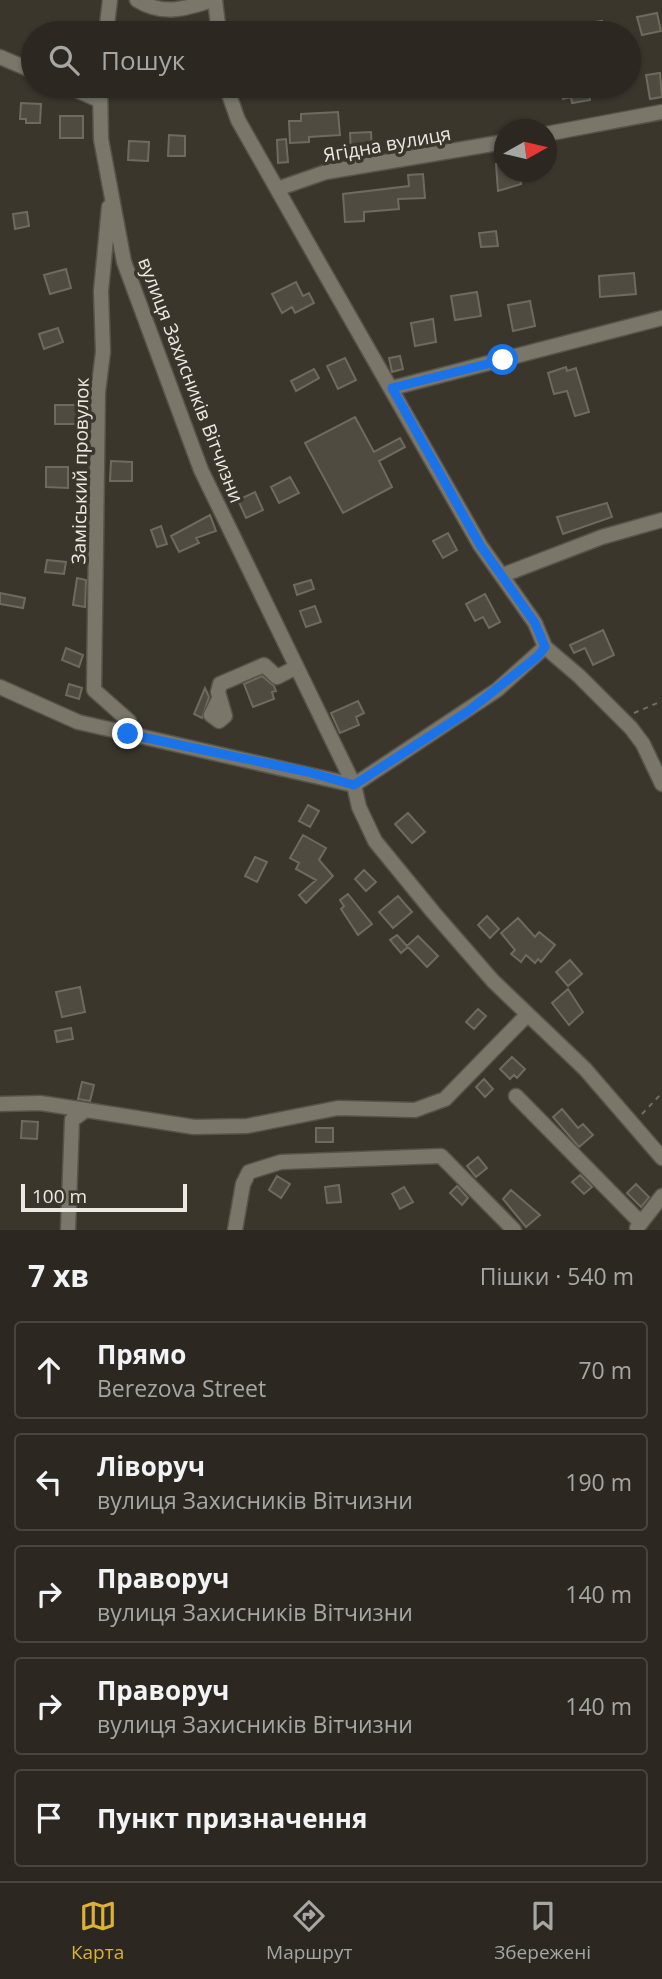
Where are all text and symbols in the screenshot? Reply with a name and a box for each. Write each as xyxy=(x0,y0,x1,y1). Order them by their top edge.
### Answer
search box xyxy=(21,21,641,98)
icon: search xyxy=(45,41,83,79)
text: Пошук xyxy=(101,42,185,78)
north arrow xyxy=(494,119,557,182)
street label: Ягідна вулиця xyxy=(321,120,453,168)
street label: вулиця Захисників Вітчизни xyxy=(132,254,250,506)
route start xyxy=(487,344,518,375)
street label: Заміський провулок xyxy=(65,377,95,565)
route end xyxy=(112,718,143,749)
scale bar xyxy=(21,1181,187,1213)
text: 100 m xyxy=(32,1183,87,1209)
text: 7 хв xyxy=(28,1255,89,1296)
text: Пішки · 540 m xyxy=(480,1260,634,1292)
text: Прямо xyxy=(97,1336,186,1372)
icon: ahead xyxy=(30,1351,68,1389)
text: 70 m xyxy=(578,1354,632,1386)
text: Berezova Street xyxy=(97,1372,266,1404)
text: Ліворуч xyxy=(97,1448,205,1484)
icon: left xyxy=(30,1463,68,1501)
text: 190 m xyxy=(565,1466,632,1498)
text: вулиця Захисників Вітчизни xyxy=(97,1484,413,1516)
text: Праворуч xyxy=(97,1560,229,1596)
icon: right xyxy=(30,1575,68,1613)
text: 140 m xyxy=(565,1578,632,1610)
text: вулиця Захисників Вітчизни xyxy=(97,1596,413,1628)
text: Праворуч xyxy=(97,1672,229,1708)
icon: right xyxy=(30,1687,68,1725)
text: 140 m xyxy=(565,1690,632,1722)
text: вулиця Захисників Вітчизни xyxy=(97,1708,413,1740)
icon: arrive xyxy=(30,1799,68,1837)
text: Пункт призначення xyxy=(97,1800,367,1836)
tab: Карта xyxy=(71,1897,124,1965)
tab: Маршрут xyxy=(266,1897,352,1965)
tab: Збережені xyxy=(494,1897,591,1965)

